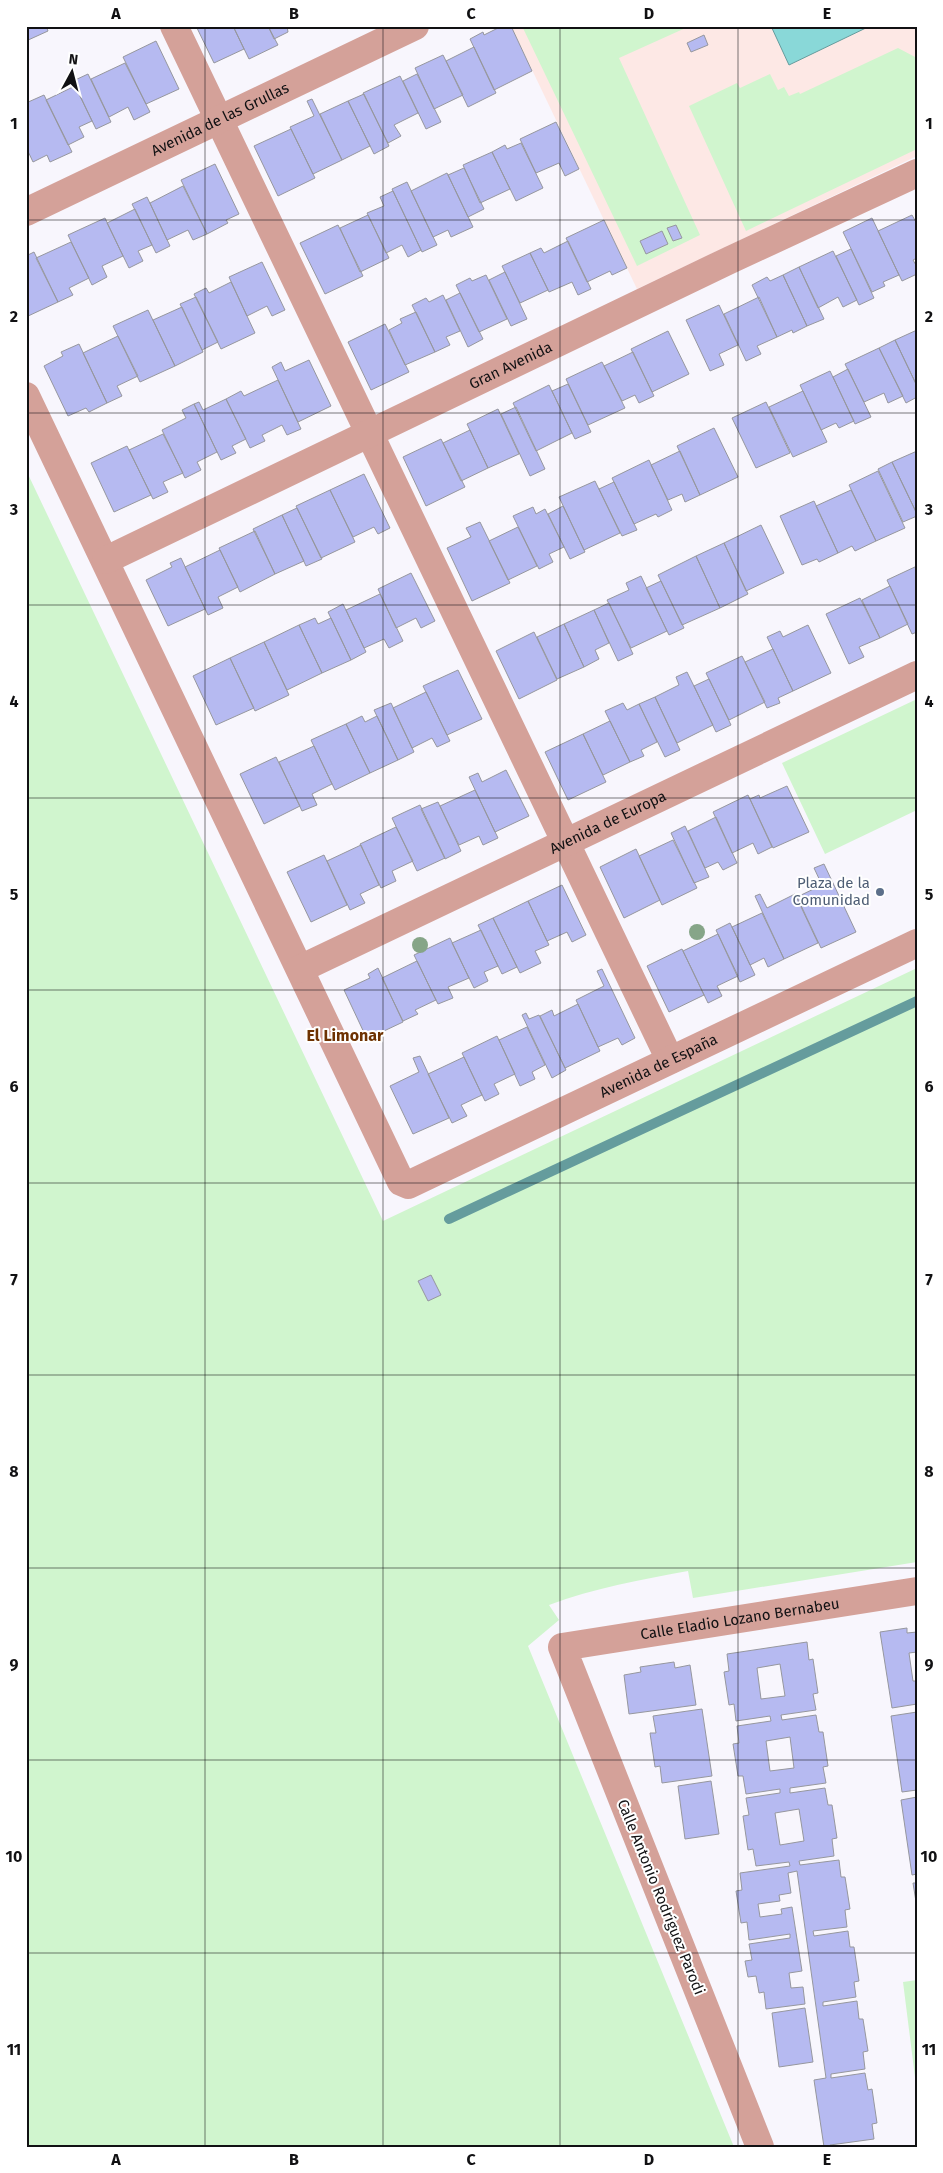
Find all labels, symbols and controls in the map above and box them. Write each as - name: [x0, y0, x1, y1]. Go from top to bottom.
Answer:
- text: A: [110, 4, 121, 23]
- text: B: [289, 4, 299, 23]
- text: C: [466, 4, 476, 23]
- text: D: [644, 4, 654, 23]
- text: E: [823, 4, 831, 23]
- north arrow: [48, 48, 98, 98]
- text: N: [68, 51, 79, 69]
- street label: Avenida de las Grullas: [148, 79, 292, 160]
- text: 1: [10, 114, 18, 133]
- text: 1: [925, 114, 933, 133]
- text: 2: [10, 307, 18, 326]
- text: 2: [925, 307, 933, 326]
- street label: Gran Avenida: [466, 338, 555, 393]
- text: 3: [9, 500, 18, 519]
- text: 3: [924, 500, 933, 519]
- text: 4: [9, 692, 19, 711]
- text: 4: [924, 692, 934, 711]
- street label: Avenida de Europa: [547, 787, 669, 858]
- place label: Plaza de la Comunidad: [792, 874, 870, 909]
- text: 5: [10, 885, 19, 904]
- text: 5: [925, 885, 934, 904]
- marker: Plaza de la Comunidad: [874, 886, 886, 898]
- district label: El Limonar: [307, 1026, 384, 1045]
- street label: Avenida de España: [597, 1030, 720, 1102]
- text: 6: [9, 1077, 19, 1096]
- text: 6: [924, 1077, 934, 1096]
- text: 7: [10, 1270, 18, 1289]
- text: 7: [925, 1270, 933, 1289]
- text: 8: [9, 1462, 19, 1481]
- text: 8: [924, 1462, 934, 1481]
- street label: Calle Eladio Lozano Bernabeu: [639, 1594, 841, 1643]
- text: 9: [10, 1655, 19, 1674]
- text: 9: [925, 1655, 934, 1674]
- street label: Calle Antonio Rodríguez Parodi: [613, 1797, 709, 1997]
- text: 10: [6, 1847, 22, 1866]
- text: 10: [921, 1847, 937, 1866]
- text: 11: [7, 2040, 21, 2059]
- text: 11: [922, 2040, 936, 2059]
- text: A: [110, 2150, 121, 2169]
- text: B: [289, 2150, 299, 2169]
- text: C: [466, 2150, 476, 2169]
- text: D: [644, 2150, 654, 2169]
- text: E: [823, 2150, 831, 2169]

